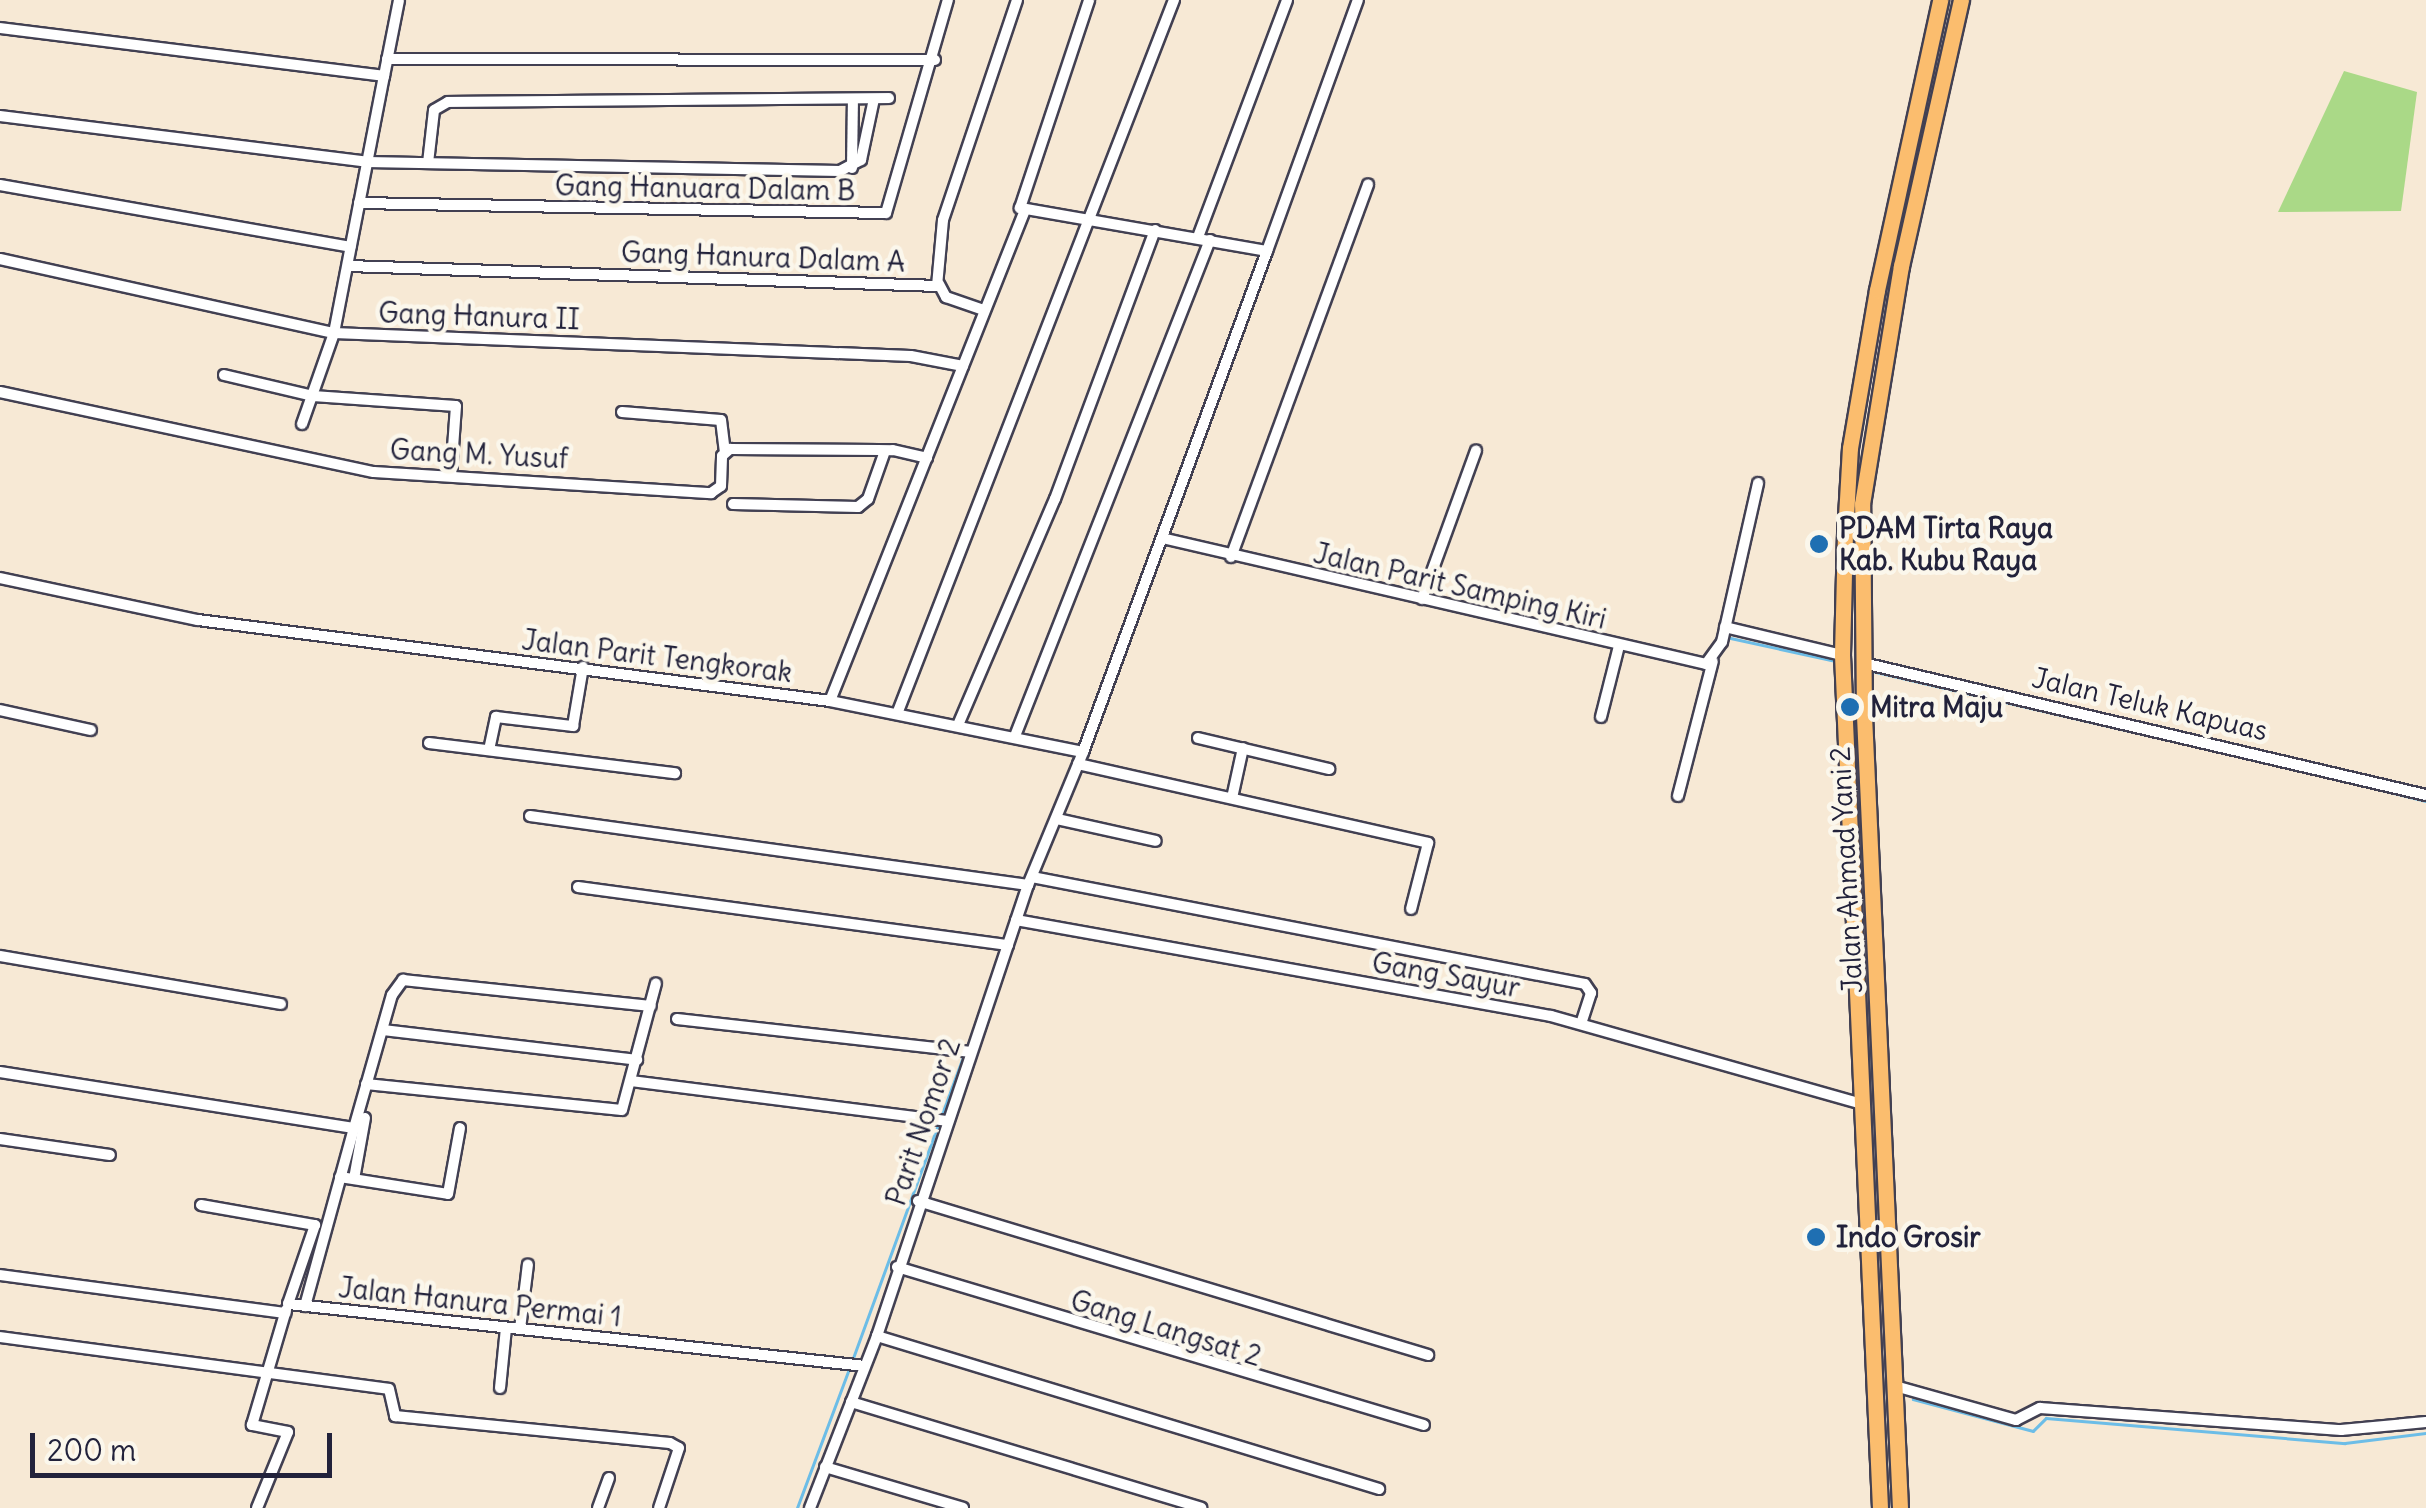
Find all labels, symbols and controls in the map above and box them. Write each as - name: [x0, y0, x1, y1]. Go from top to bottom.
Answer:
- street label: Gang Hanuara Dalam B: [554, 169, 856, 207]
- street label: Gang Hanura Dalam A: [620, 235, 906, 279]
- street label: Gang Hanura II: [378, 296, 580, 336]
- street label: Gang M. Yusuf: [389, 433, 569, 475]
- place label: PDAM Tirta Raya Kab. Kubu Raya: [1839, 511, 2053, 577]
- marker: PDAM Tirta Raya Kab. Kubu Raya: [1808, 533, 1830, 555]
- street label: Jalan Parit Samping Kiri: [1310, 536, 1610, 636]
- street label: Jalan Parit Tengkorak: [520, 623, 794, 689]
- street label: Jalan Teluk Kapuas: [2029, 661, 2271, 747]
- place label: Mitra Maju: [1870, 690, 2003, 724]
- marker: Mitra Maju: [1839, 696, 1861, 718]
- street label: Jalan Ahmad Yani 2: [1823, 746, 1869, 994]
- street label: Gang Sayur: [1369, 945, 1523, 1005]
- street label: Parit Nomor 2: [879, 1034, 967, 1210]
- place label: Indo Grosir: [1836, 1220, 1981, 1254]
- marker: Indo Grosir: [1805, 1226, 1827, 1248]
- street label: Jalan Hanura Permai 1: [337, 1270, 623, 1334]
- street label: Gang Langsat 2: [1067, 1283, 1265, 1373]
- scale bar: [35, 1413, 338, 1475]
- text: 200 m: [47, 1431, 136, 1469]

